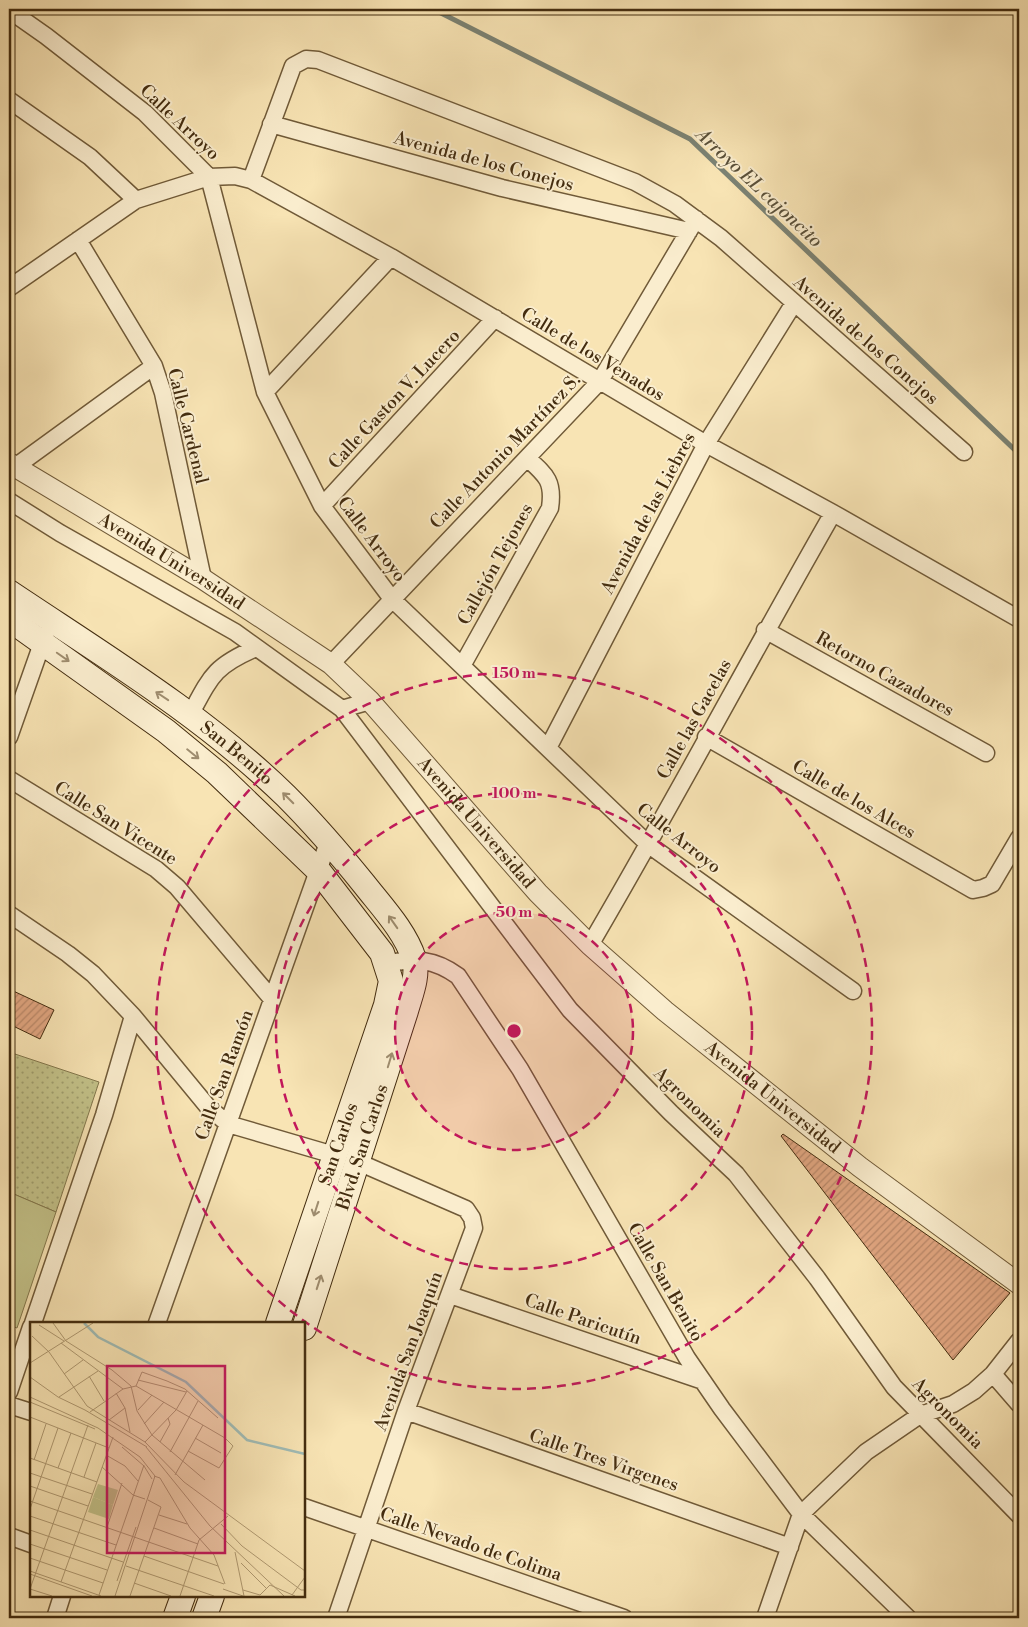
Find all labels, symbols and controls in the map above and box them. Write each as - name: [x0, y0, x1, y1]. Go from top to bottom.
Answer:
- street label: Calle Arroyo: [135, 79, 225, 165]
- water label: Arroyo EL cajoncito: [690, 121, 828, 253]
- street label: Avenida de los Conejos: [390, 126, 576, 197]
- street label: Avenida de los Conejos: [787, 270, 943, 410]
- street label: Calle de los Venados: [517, 302, 669, 406]
- street label: Calle Gaston V. Lucero: [324, 325, 465, 474]
- street label: Calle Cardenal: [162, 366, 213, 487]
- street label: Calle Antonio Martínez S.: [425, 369, 586, 534]
- street label: Avenida de las Liebres: [596, 428, 701, 599]
- street label: Calle Arroyo: [332, 492, 411, 587]
- street label: Callejón Tejones: [453, 499, 538, 629]
- street label: Avenida Universidad: [93, 508, 249, 616]
- street label: Retorno Cazadores: [812, 627, 958, 722]
- one-way arrow: [56, 652, 70, 662]
- street label: Calle las Gacelas: [652, 655, 737, 783]
- text: 150 m: [492, 664, 536, 683]
- one-way arrow: [155, 691, 169, 701]
- street label: San Benito: [195, 716, 278, 790]
- one-way arrow: [187, 748, 200, 759]
- street label: Avenida Universidad: [412, 752, 540, 894]
- street label: Calle de los Alces: [788, 755, 920, 844]
- street label: Calle San Vicente: [50, 776, 182, 870]
- text: 100 m: [492, 784, 537, 803]
- one-way arrow: [282, 792, 294, 805]
- street label: Calle Arroyo: [632, 798, 726, 879]
- text: 50 m: [496, 903, 532, 922]
- one-way arrow: [388, 915, 398, 929]
- street label: Calle San Ramón: [190, 1006, 259, 1144]
- centre of rings: [505, 1022, 523, 1040]
- street label: Avenida Universidad: [699, 1036, 846, 1159]
- one-way arrow: [385, 1053, 395, 1069]
- street label: Agronomia: [648, 1061, 731, 1143]
- street label: Blvd. San Carlos: [331, 1081, 394, 1214]
- street label: San Carlos: [314, 1100, 363, 1189]
- one-way arrow: [310, 1201, 320, 1217]
- street label: Calle San Benito: [622, 1219, 709, 1346]
- street label: Avenida San Joaquín: [369, 1268, 448, 1435]
- one-way arrow: [315, 1274, 324, 1290]
- street label: Calle Paricutín: [521, 1289, 644, 1350]
- inset map: [30, 1322, 305, 1597]
- street label: Agronomia: [906, 1372, 989, 1455]
- street label: Calle Tres Virgenes: [526, 1424, 682, 1497]
- street label: Calle Nevado de Colima: [377, 1503, 566, 1587]

